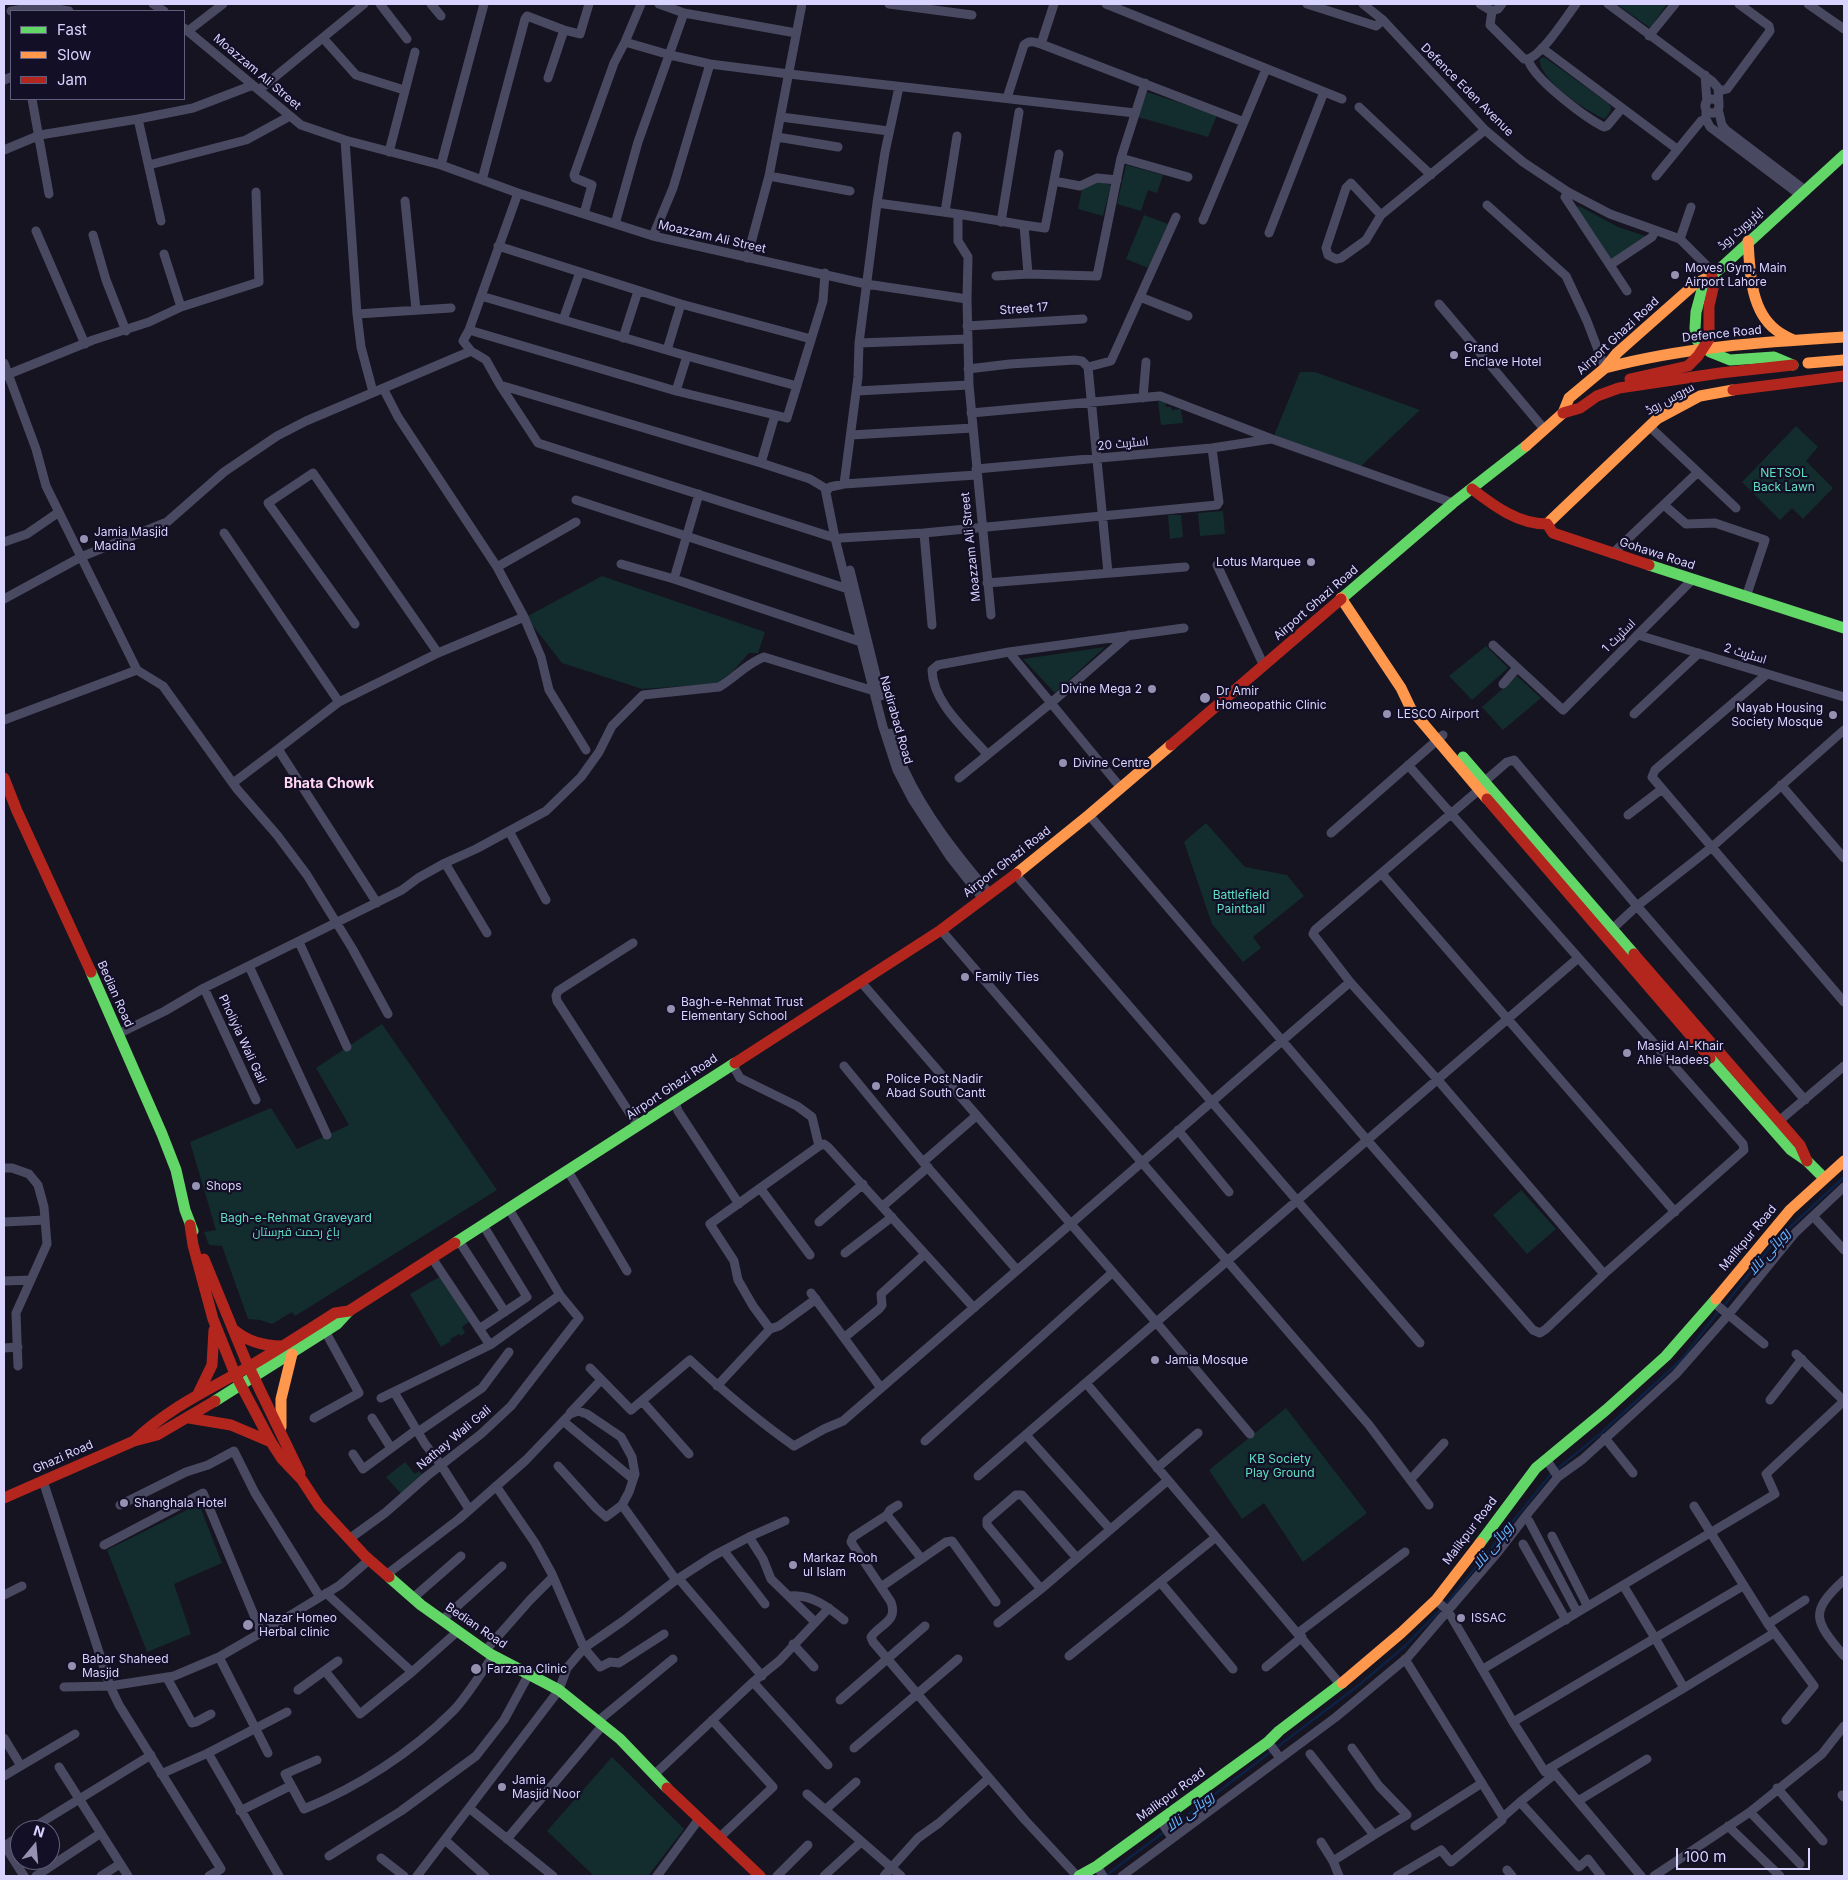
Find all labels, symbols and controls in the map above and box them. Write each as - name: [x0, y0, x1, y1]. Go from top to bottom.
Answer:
- legend: [10, 10, 185, 100]
- text: Fast: [57, 20, 87, 39]
- street label: Moazzam Ali Street: [210, 31, 304, 113]
- street label: Defence Eden Avenue: [1418, 41, 1516, 139]
- text: Slow: [57, 45, 91, 64]
- text: Jam: [57, 70, 87, 89]
- street label: ایئرپورٹ روڈ: [1715, 205, 1767, 253]
- street label: Moazzam Ali Street: [657, 218, 767, 256]
- place label: Moves Gym, Main Airport Lahore: [1685, 261, 1787, 289]
- marker: Moves Gym, Main Airport Lahore: [1669, 269, 1681, 281]
- street label: Airport Ghazi Road: [1574, 294, 1662, 378]
- street label: Street 17: [999, 300, 1049, 318]
- street label: Defence Road: [1681, 323, 1763, 345]
- place label: Grand Enclave Hotel: [1464, 341, 1541, 369]
- marker: Grand Enclave Hotel: [1448, 349, 1460, 361]
- street label: سروس روڈ: [1643, 380, 1697, 418]
- street label: اسٹریٹ 20: [1097, 434, 1149, 454]
- park label: NETSOL Back Lawn: [1753, 466, 1815, 494]
- street label: Moazzam Ali Street: [958, 492, 984, 602]
- place label: Jamia Masjid Madina: [94, 525, 168, 553]
- marker: Jamia Masjid Madina: [78, 533, 90, 545]
- street label: Gohawa Road: [1617, 535, 1697, 573]
- place label: Lotus Marquee: [1216, 555, 1301, 569]
- marker: Lotus Marquee: [1305, 556, 1317, 568]
- street label: Airport Ghazi Road: [1271, 562, 1361, 644]
- street label: اسٹریٹ 1: [1599, 616, 1639, 656]
- street label: اسٹریٹ 2: [1722, 641, 1768, 667]
- street label: Nadirabad Road: [877, 674, 915, 766]
- place label: Divine Mega 2: [1061, 682, 1142, 696]
- marker: Divine Mega 2: [1146, 683, 1158, 695]
- place label: Dr Amir Homeopathic Clinic: [1216, 684, 1327, 712]
- marker: Dr Amir Homeopathic Clinic: [1198, 691, 1212, 705]
- place label: Nayab Housing Society Mosque: [1731, 701, 1823, 729]
- place label: LESCO Airport: [1397, 707, 1479, 721]
- marker: LESCO Airport: [1381, 708, 1393, 720]
- marker: Nayab Housing Society Mosque: [1827, 709, 1839, 721]
- place label: Divine Centre: [1073, 756, 1150, 770]
- marker: Divine Centre: [1057, 757, 1069, 769]
- district label: Bhata Chowk: [284, 776, 374, 792]
- street label: Airport Ghazi Road: [960, 823, 1054, 901]
- park label: Battlefield Paintball: [1213, 888, 1269, 916]
- street label: Bedian Road: [94, 959, 136, 1029]
- place label: Family Ties: [975, 970, 1039, 984]
- marker: Family Ties: [959, 971, 971, 983]
- street label: Pholiyia Wali Gali: [215, 992, 269, 1086]
- place label: Bagh-e-Rehmat Trust Elementary School: [681, 995, 803, 1023]
- marker: Bagh-e-Rehmat Trust Elementary School: [665, 1003, 677, 1015]
- place label: Masjid Al-Khair Ahle Hadees: [1637, 1039, 1723, 1067]
- marker: Masjid Al-Khair Ahle Hadees: [1621, 1047, 1633, 1059]
- street label: Airport Ghazi Road: [624, 1051, 720, 1123]
- place label: Police Post Nadir Abad South Cantt: [886, 1072, 986, 1100]
- marker: Police Post Nadir Abad South Cantt: [870, 1080, 882, 1092]
- place label: Shops: [206, 1179, 242, 1193]
- marker: Shops: [190, 1180, 202, 1192]
- street label: Malikpur Road: [1716, 1202, 1780, 1274]
- park label: Bagh-e-Rehmat Graveyard باغ رحمت قبرستان: [220, 1211, 372, 1239]
- water label: روہائی نالا: [1744, 1225, 1794, 1279]
- place label: Jamia Mosque: [1165, 1353, 1248, 1367]
- marker: Jamia Mosque: [1149, 1354, 1161, 1366]
- street label: Nathay Wali Gali: [414, 1403, 494, 1473]
- street label: Ghazi Road: [31, 1437, 95, 1477]
- park label: KB Society Play Ground: [1245, 1452, 1315, 1480]
- street label: Malikpur Road: [1440, 1494, 1500, 1568]
- place label: Shanghala Hotel: [134, 1496, 227, 1510]
- marker: Shanghala Hotel: [118, 1497, 130, 1509]
- water label: روہائی نالا: [1469, 1519, 1517, 1573]
- place label: Markaz Rooh ul Islam: [803, 1551, 878, 1579]
- marker: Markaz Rooh ul Islam: [787, 1559, 799, 1571]
- street label: Bedian Road: [442, 1600, 510, 1652]
- place label: Nazar Homeo Herbal clinic: [259, 1611, 337, 1639]
- place label: ISSAC: [1471, 1611, 1506, 1625]
- marker: ISSAC: [1455, 1612, 1467, 1624]
- marker: Nazar Homeo Herbal clinic: [241, 1618, 255, 1632]
- place label: Babar Shaheed Masjid: [82, 1652, 169, 1680]
- marker: Babar Shaheed Masjid: [66, 1660, 78, 1672]
- marker: Farzana Clinic: [469, 1662, 483, 1676]
- place label: Farzana Clinic: [487, 1662, 567, 1676]
- street label: Malikpur Road: [1134, 1765, 1208, 1825]
- place label: Jamia Masjid Noor: [512, 1773, 580, 1801]
- marker: Jamia Masjid Noor: [496, 1781, 508, 1793]
- water label: روہائی نالا: [1163, 1788, 1217, 1836]
- north arrow: [10, 1820, 60, 1870]
- text: N: [32, 1821, 47, 1841]
- scale bar: [1678, 1838, 1812, 1870]
- text: 100 m: [1684, 1847, 1726, 1866]

